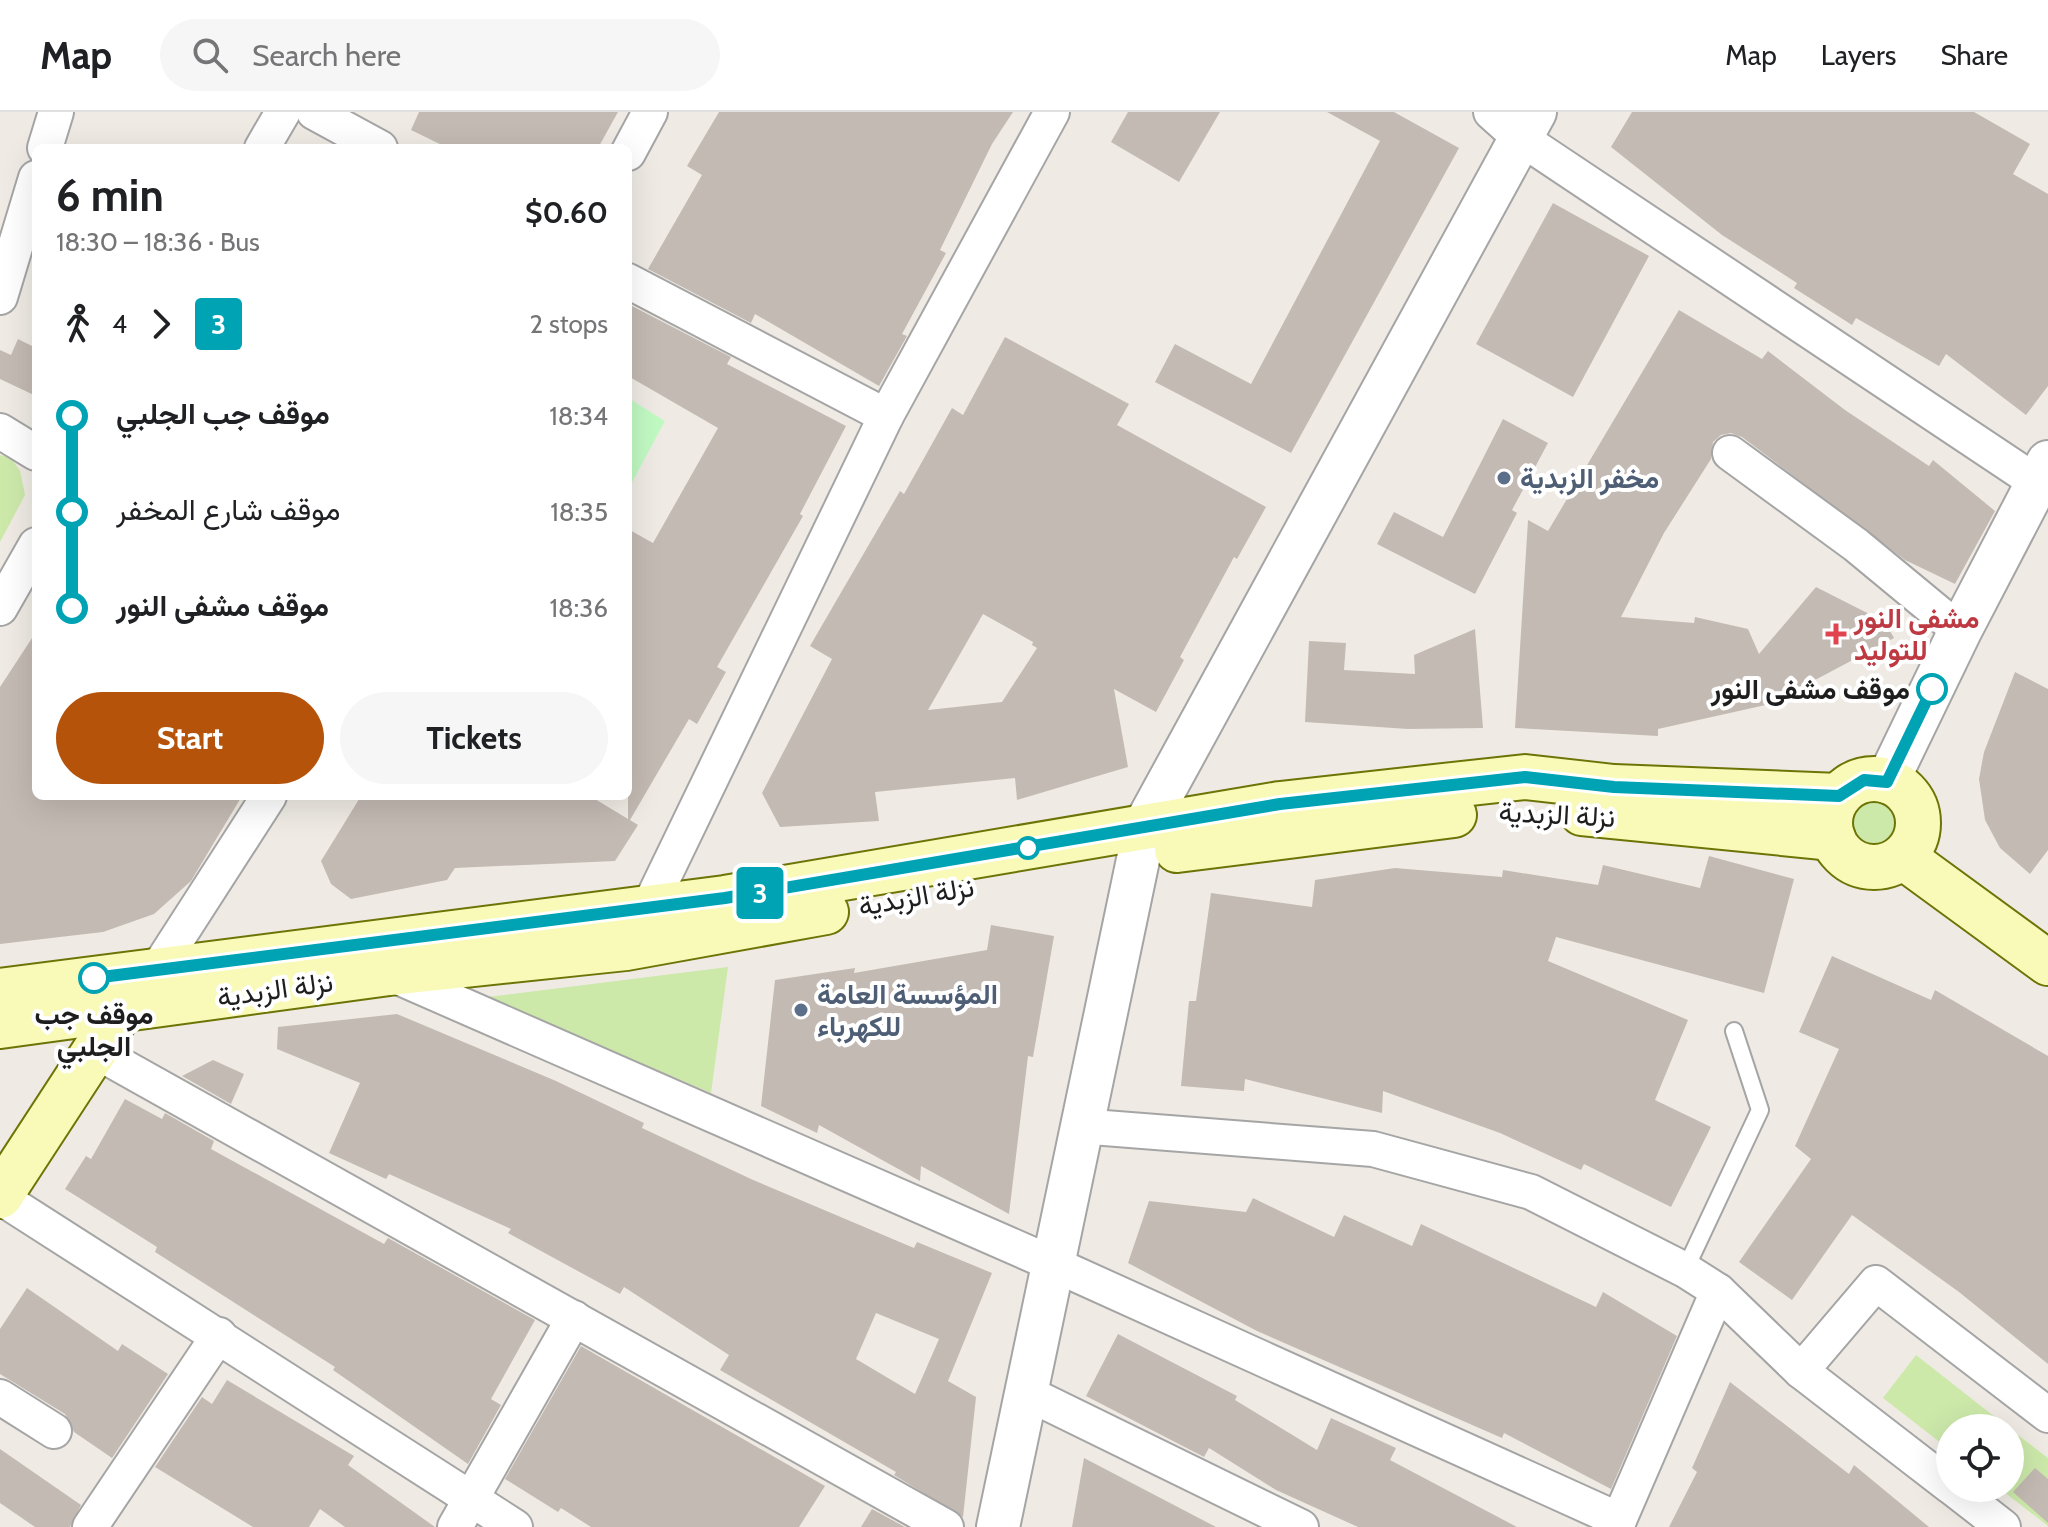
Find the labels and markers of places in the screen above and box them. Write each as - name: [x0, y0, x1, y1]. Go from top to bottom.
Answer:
- place label: مخفر الزبدية: [1520, 461, 1659, 496]
- marker: مخفر الزبدية: [1495, 469, 1513, 487]
- place label: مشفى النور للتوليد: [1853, 601, 1979, 668]
- marker: مشفى النور للتوليد: [1825, 623, 1847, 645]
- place label: موقف مشفى النور: [1710, 672, 1910, 707]
- marker: موقف مشفى النور: [1917, 674, 1947, 704]
- unlabelled marker: [1017, 837, 1039, 859]
- marker: موقف جب الجلبي: [79, 963, 109, 993]
- place label: المؤسسة العامة للكهرباء: [817, 977, 998, 1044]
- place label: موقف جب الجلبي: [35, 997, 153, 1070]
- marker: المؤسسة العامة للكهرباء: [792, 1001, 810, 1019]

